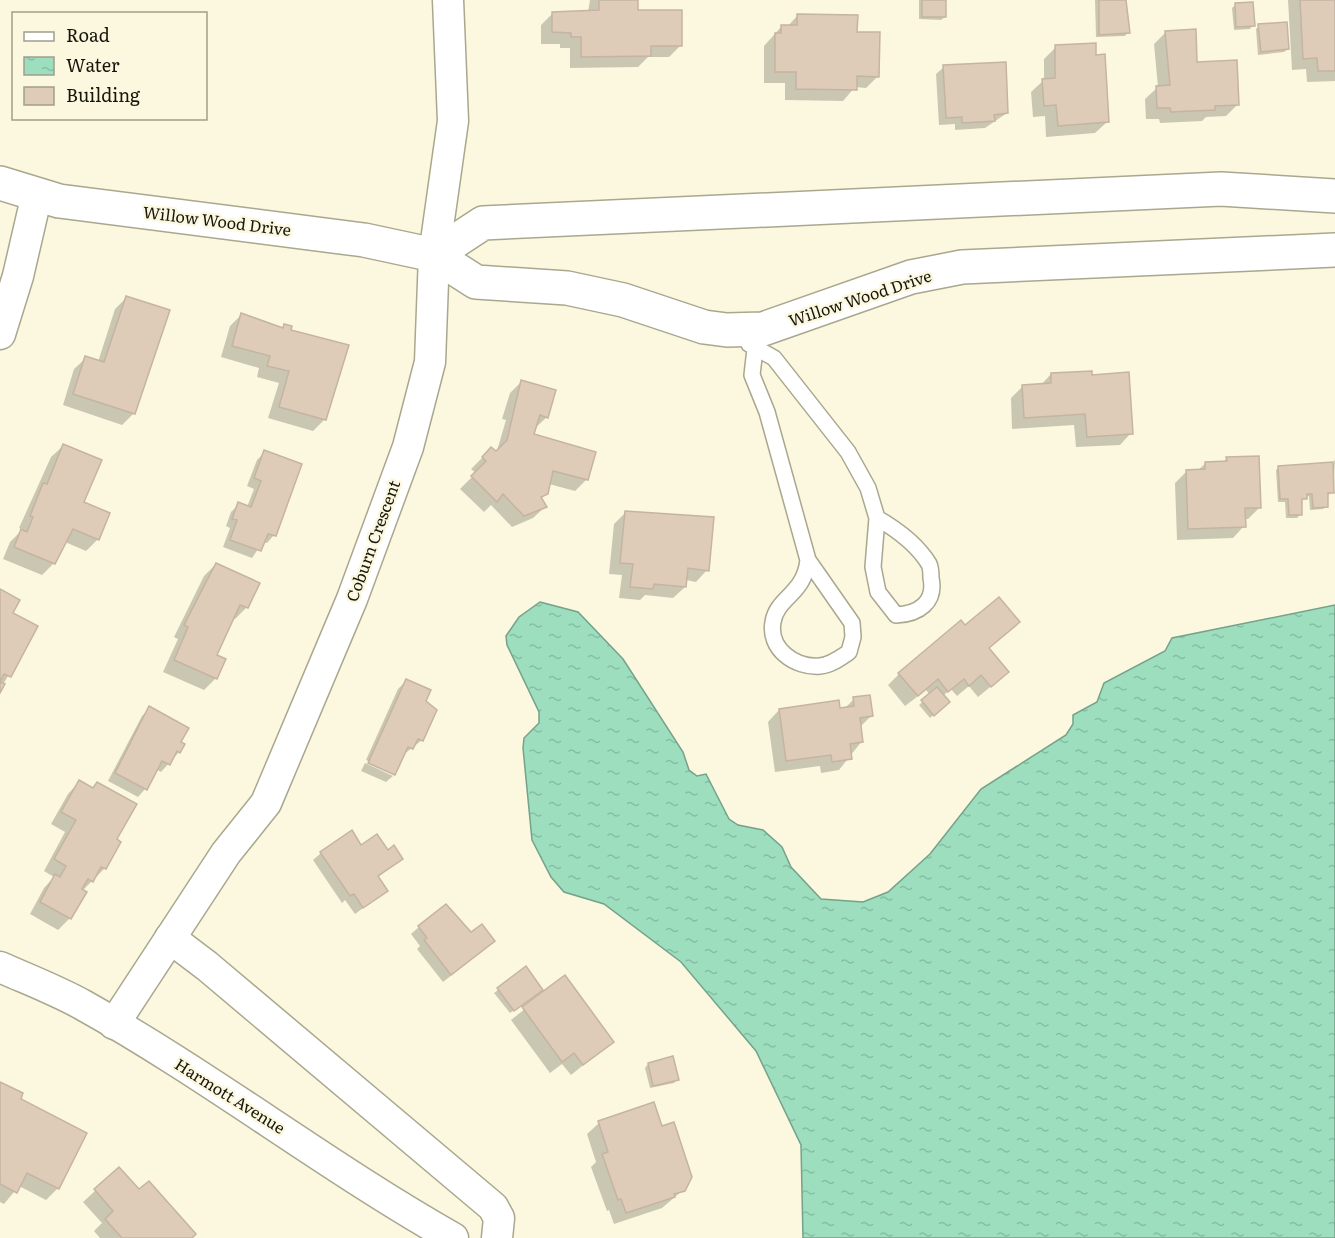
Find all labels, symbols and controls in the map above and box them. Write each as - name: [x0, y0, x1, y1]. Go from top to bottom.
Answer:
- legend: [12, 12, 207, 120]
- text: Road: [66, 21, 110, 48]
- text: Water: [66, 51, 120, 78]
- text: Building: [66, 81, 141, 108]
- street label: Willow Wood Drive: [142, 199, 293, 241]
- street label: Willow Wood Drive: [785, 263, 934, 331]
- street label: Coburn Crescent: [339, 476, 405, 605]
- street label: Harmott Avenue: [171, 1052, 290, 1139]

